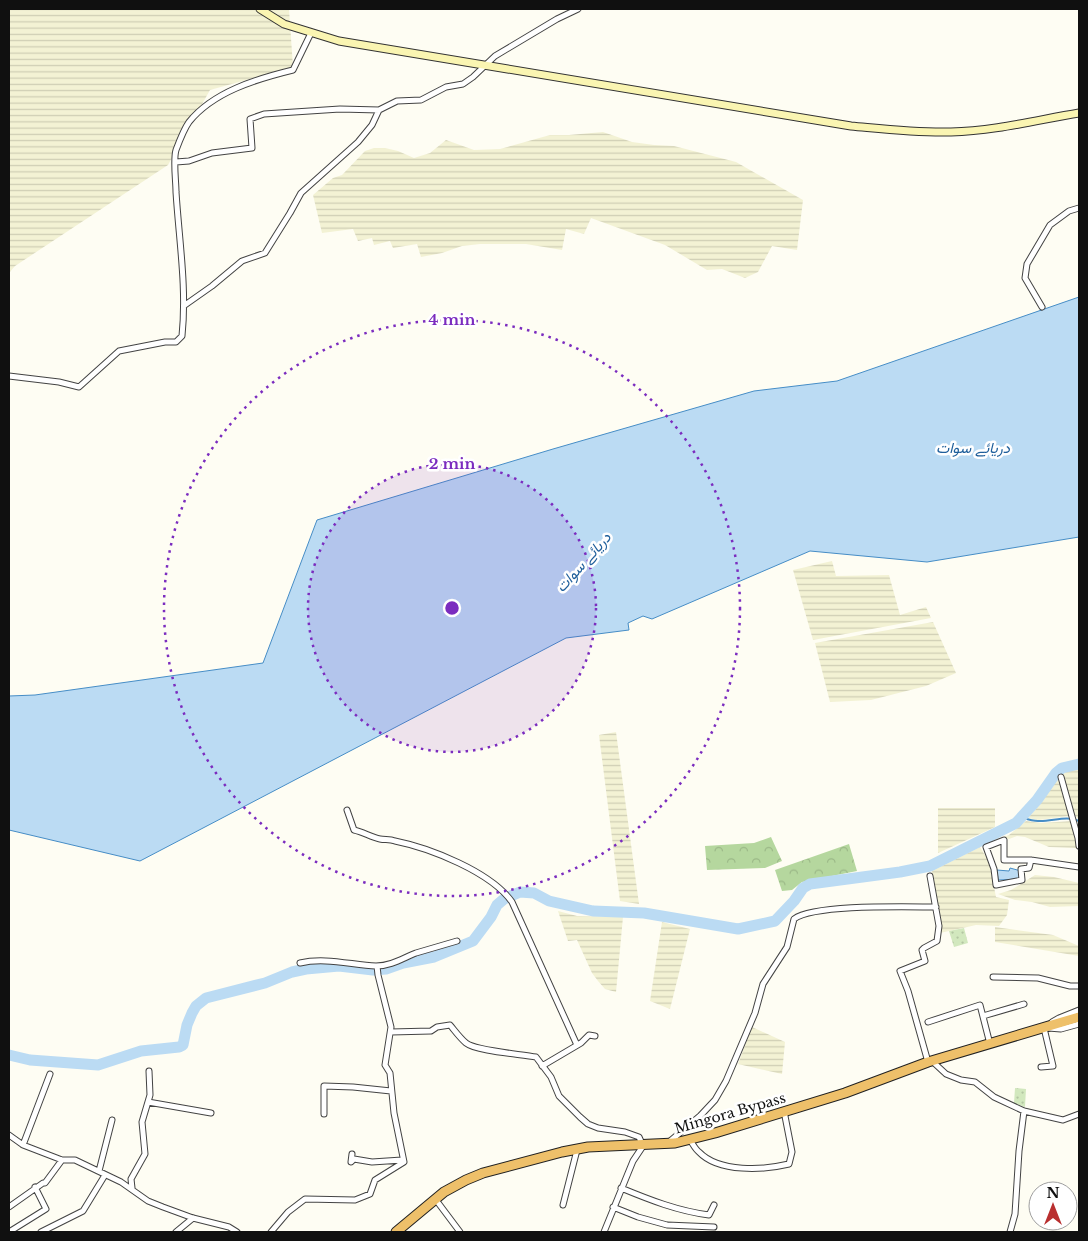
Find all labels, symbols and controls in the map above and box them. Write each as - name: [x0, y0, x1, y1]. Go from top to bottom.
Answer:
- text: 4 min: [429, 310, 476, 329]
- water label: دریائے سوات: [936, 438, 1011, 457]
- text: 2 min: [429, 454, 475, 473]
- water label: دریائے سوات: [551, 528, 615, 596]
- centre of rings: [443, 599, 461, 617]
- street label: Mingora Bypass: [672, 1089, 788, 1137]
- north arrow: [1028, 1181, 1078, 1231]
- text: N: [1046, 1184, 1060, 1202]

